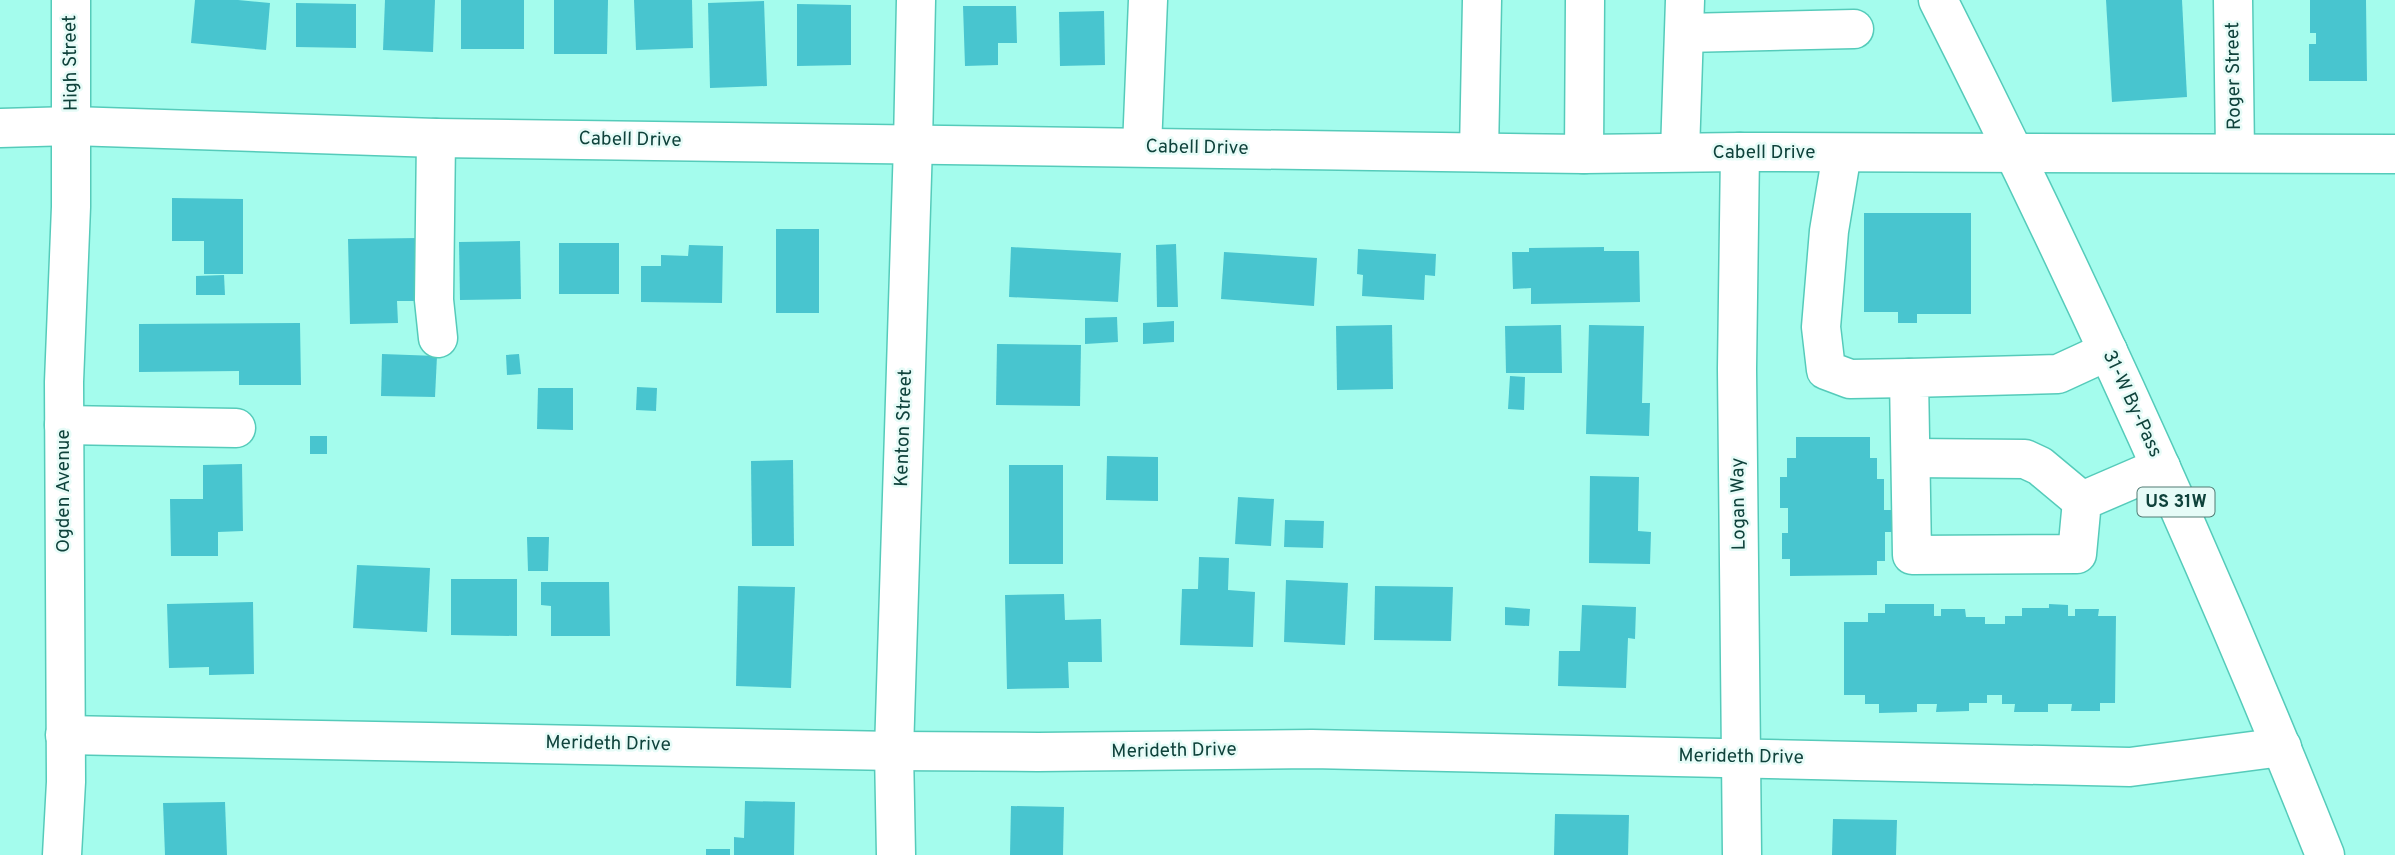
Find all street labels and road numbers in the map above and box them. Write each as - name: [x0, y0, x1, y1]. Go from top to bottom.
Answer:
- street label: High Street: [58, 15, 84, 111]
- street label: Roger Street: [2221, 22, 2247, 130]
- street label: Cabell Drive: [578, 127, 682, 153]
- street label: Cabell Drive: [1145, 135, 1249, 161]
- street label: Cabell Drive: [1713, 141, 1815, 165]
- street label: 31-W By-Pass: [2097, 347, 2167, 461]
- street label: Kenton Street: [890, 369, 918, 487]
- street label: Ogden Avenue: [52, 429, 76, 553]
- street label: Logan Way: [1726, 457, 1752, 551]
- road number: US 31W: [2138, 488, 2214, 516]
- street label: Merideth Drive: [545, 731, 671, 757]
- street label: Merideth Drive: [1111, 738, 1237, 764]
- street label: Merideth Drive: [1678, 744, 1804, 770]

